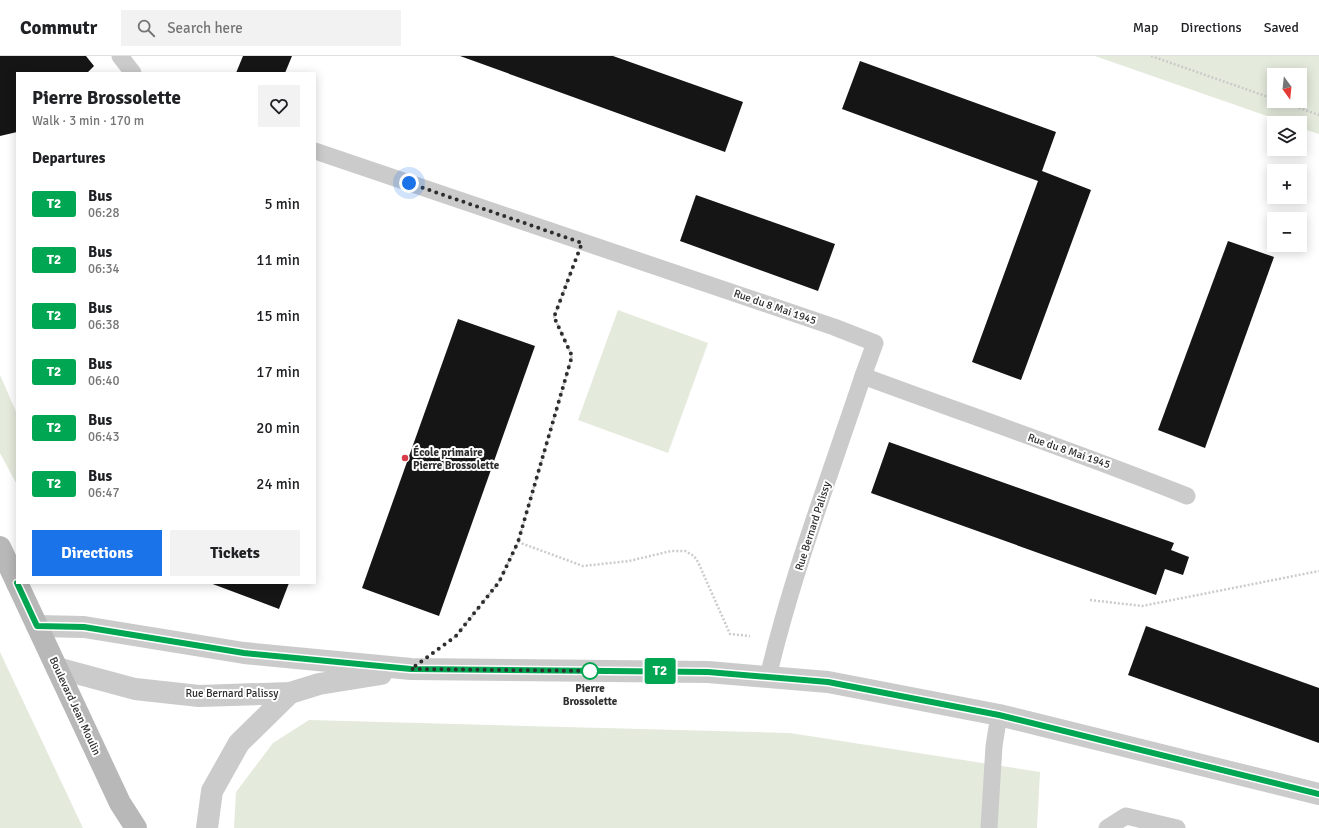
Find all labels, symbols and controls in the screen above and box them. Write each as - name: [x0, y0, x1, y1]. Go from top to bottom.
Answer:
- search box: [121, 10, 401, 46]
- text: Commutr: [20, 16, 97, 40]
- icon: search: [135, 17, 157, 39]
- text: Search here: [167, 19, 243, 37]
- text: Map: [1133, 19, 1159, 36]
- text: Directions: [1181, 19, 1242, 36]
- text: Saved: [1264, 19, 1299, 36]
- north arrow: [1267, 68, 1307, 108]
- map controls: [1267, 68, 1307, 252]
- button: heart: [258, 85, 300, 127]
- text: Pierre Brossolette: [32, 86, 181, 110]
- text: Walk · 3 min · 170 m: [32, 113, 144, 129]
- button: layers: [1267, 116, 1307, 156]
- text: Departures: [32, 149, 105, 167]
- button: +: [1267, 164, 1307, 204]
- your location: [399, 173, 419, 193]
- text: Bus: [88, 187, 112, 205]
- text: T2: [47, 195, 61, 212]
- text: 5 min: [264, 195, 300, 213]
- text: 06:28: [88, 205, 120, 221]
- button: −: [1267, 212, 1307, 252]
- text: Bus: [88, 243, 112, 261]
- text: T2: [47, 251, 61, 268]
- text: 11 min: [256, 251, 300, 269]
- text: 06:34: [88, 261, 120, 277]
- street label: Rue du 8 Mai 1945: [732, 287, 818, 327]
- text: Bus: [88, 299, 112, 317]
- text: T2: [47, 307, 61, 324]
- text: 15 min: [256, 307, 300, 325]
- text: 06:38: [88, 317, 120, 333]
- text: Bus: [88, 355, 112, 373]
- text: T2: [47, 363, 61, 380]
- text: 17 min: [256, 363, 300, 381]
- text: 06:40: [88, 373, 120, 389]
- text: Bus: [88, 411, 112, 429]
- text: T2: [47, 419, 61, 436]
- text: 20 min: [256, 419, 300, 437]
- text: 06:43: [88, 429, 120, 445]
- street label: Rue du 8 Mai 1945: [1026, 431, 1112, 471]
- place label: École primaire Pierre Brossolette: [413, 445, 500, 472]
- marker: École primaire Pierre Brossolette: [400, 453, 410, 463]
- text: Bus: [88, 467, 112, 485]
- text: T2: [47, 475, 61, 492]
- text: 24 min: [256, 475, 300, 493]
- street label: Rue Bernard Palissy: [792, 479, 834, 572]
- text: 06:47: [88, 485, 120, 501]
- button: Directions: [32, 530, 162, 576]
- button: Tickets: [170, 530, 300, 576]
- street label: Boulevard Jean Moulin: [47, 655, 103, 757]
- line badge: T2: [642, 658, 678, 684]
- marker: Pierre Brossolette: [581, 662, 599, 680]
- text: T2: [653, 662, 667, 679]
- place label: Pierre Brossolette: [563, 682, 618, 708]
- street label: Rue Bernard Palissy: [186, 687, 279, 700]

